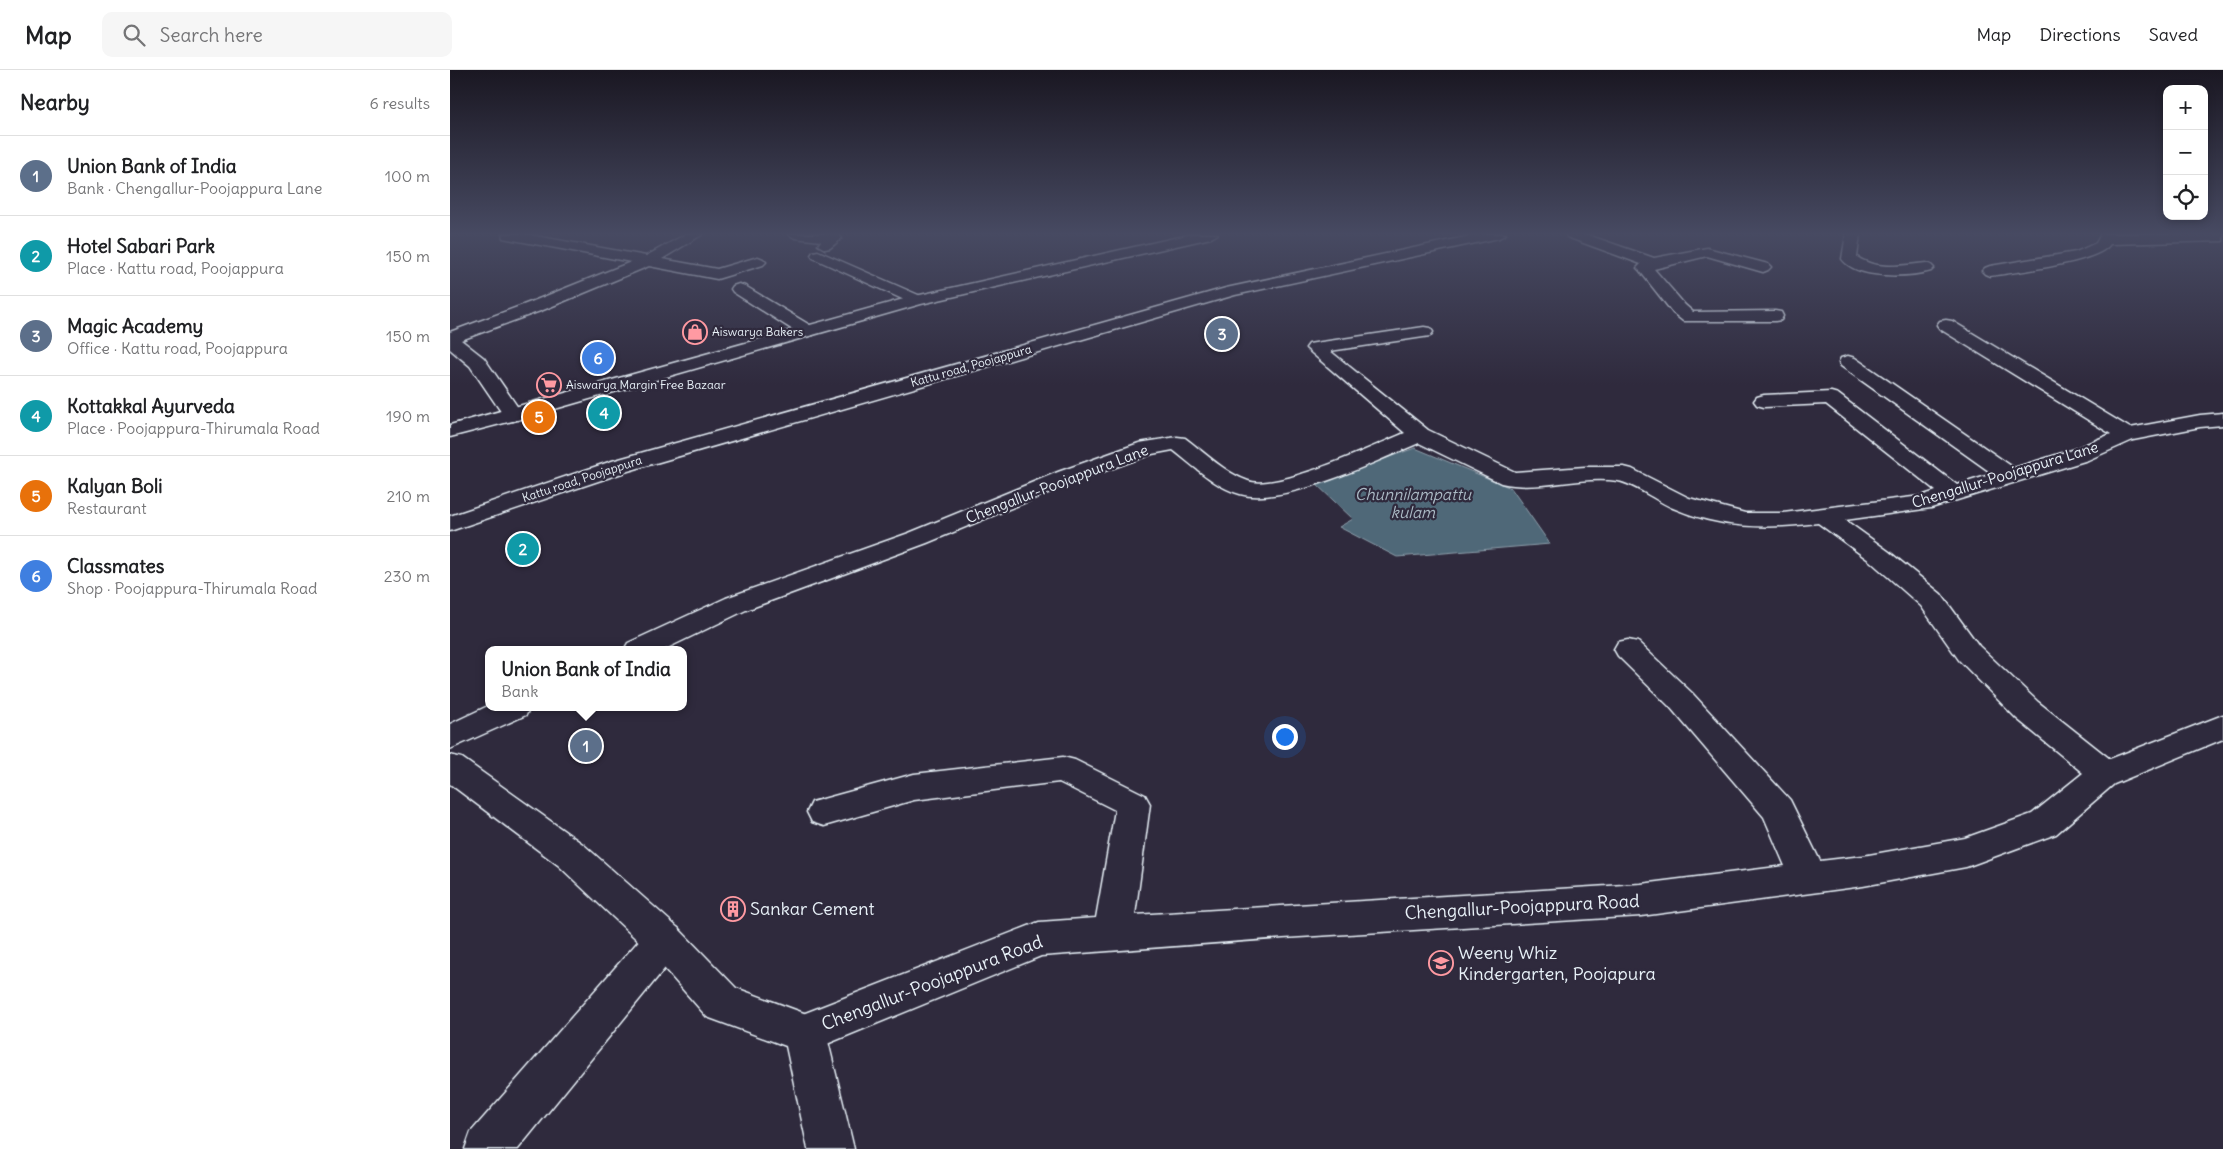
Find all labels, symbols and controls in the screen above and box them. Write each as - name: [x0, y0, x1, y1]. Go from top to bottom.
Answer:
- search box: [102, 12, 452, 57]
- text: Map: [25, 20, 72, 50]
- icon: search: [120, 21, 148, 49]
- text: Search here: [160, 23, 263, 47]
- text: Map: [1976, 23, 2011, 46]
- text: Directions: [2039, 23, 2121, 46]
- text: Saved: [2149, 23, 2198, 46]
- map controls: [2163, 85, 2208, 220]
- button: +: [2163, 85, 2208, 130]
- text: Nearby: [20, 89, 90, 116]
- text: 6 results: [369, 93, 430, 113]
- button: −: [2163, 130, 2208, 175]
- text: Union Bank of India: [67, 154, 237, 178]
- text: 1: [33, 166, 39, 186]
- text: 100 m: [385, 166, 430, 186]
- button: locate: [2163, 175, 2208, 220]
- text: Bank · Chengallur-Poojappura Lane: [67, 178, 322, 198]
- text: Hotel Sabari Park: [67, 234, 215, 258]
- text: 2: [32, 246, 40, 266]
- text: 150 m: [386, 246, 430, 266]
- text: Place · Kattu road, Poojappura: [67, 258, 284, 278]
- text: Magic Academy: [67, 314, 203, 338]
- pin: 3: [1206, 315, 1238, 353]
- shop icon: Aiswarya Bakers: [682, 319, 708, 345]
- place label: Aiswarya Bakers: [712, 324, 803, 339]
- text: 3: [31, 326, 41, 346]
- text: 150 m: [386, 326, 430, 346]
- text: Office · Kattu road, Poojappura: [67, 338, 288, 358]
- pin: 6: [582, 339, 614, 377]
- street label: Kattu road, Poojappura: [909, 341, 1033, 390]
- supermarket icon: Aiswarya Margin Free Bazaar: [536, 372, 562, 398]
- place label: Aiswarya Margin Free Bazaar: [566, 377, 726, 392]
- text: Kottakkal Ayurveda: [67, 394, 235, 418]
- pin: 4: [588, 394, 620, 432]
- pin: 5: [523, 398, 555, 436]
- text: 4: [31, 406, 41, 426]
- text: 190 m: [386, 406, 430, 426]
- text: Place · Poojappura-Thirumala Road: [67, 418, 320, 438]
- street label: Chengallur-Poojappura Lane: [1909, 437, 2100, 512]
- street label: Chengallur-Poojappura Lane: [963, 440, 1151, 527]
- street label: Kattu road, Poojappura: [520, 452, 644, 505]
- text: Kalyan Boli: [67, 474, 163, 498]
- water label: Chunnilampattu kulam: [1355, 484, 1473, 522]
- text: 5: [31, 486, 41, 506]
- text: 210 m: [387, 486, 430, 506]
- text: Restaurant: [67, 498, 147, 518]
- pin: 2: [507, 530, 539, 568]
- text: Classmates: [67, 554, 165, 578]
- text: 6: [31, 566, 41, 586]
- text: 230 m: [384, 566, 430, 586]
- text: Shop · Poojappura-Thirumala Road: [67, 578, 318, 598]
- popup: [485, 646, 687, 711]
- text: Union Bank of India: [501, 657, 671, 681]
- text: Bank: [501, 681, 538, 701]
- your location: [1272, 724, 1298, 750]
- pin: 1: [570, 727, 602, 765]
- street label: Chengallur-Poojappura Road: [1404, 889, 1640, 924]
- building icon: Sankar Cement: [720, 896, 746, 922]
- place label: Sankar Cement: [750, 897, 875, 920]
- street label: Chengallur-Poojappura Road: [818, 930, 1046, 1035]
- place label: Weeny Whiz Kindergarten, Poojapura: [1458, 941, 1656, 985]
- school or university icon: Weeny Whiz Kindergarten, Poojapura: [1428, 950, 1454, 976]

